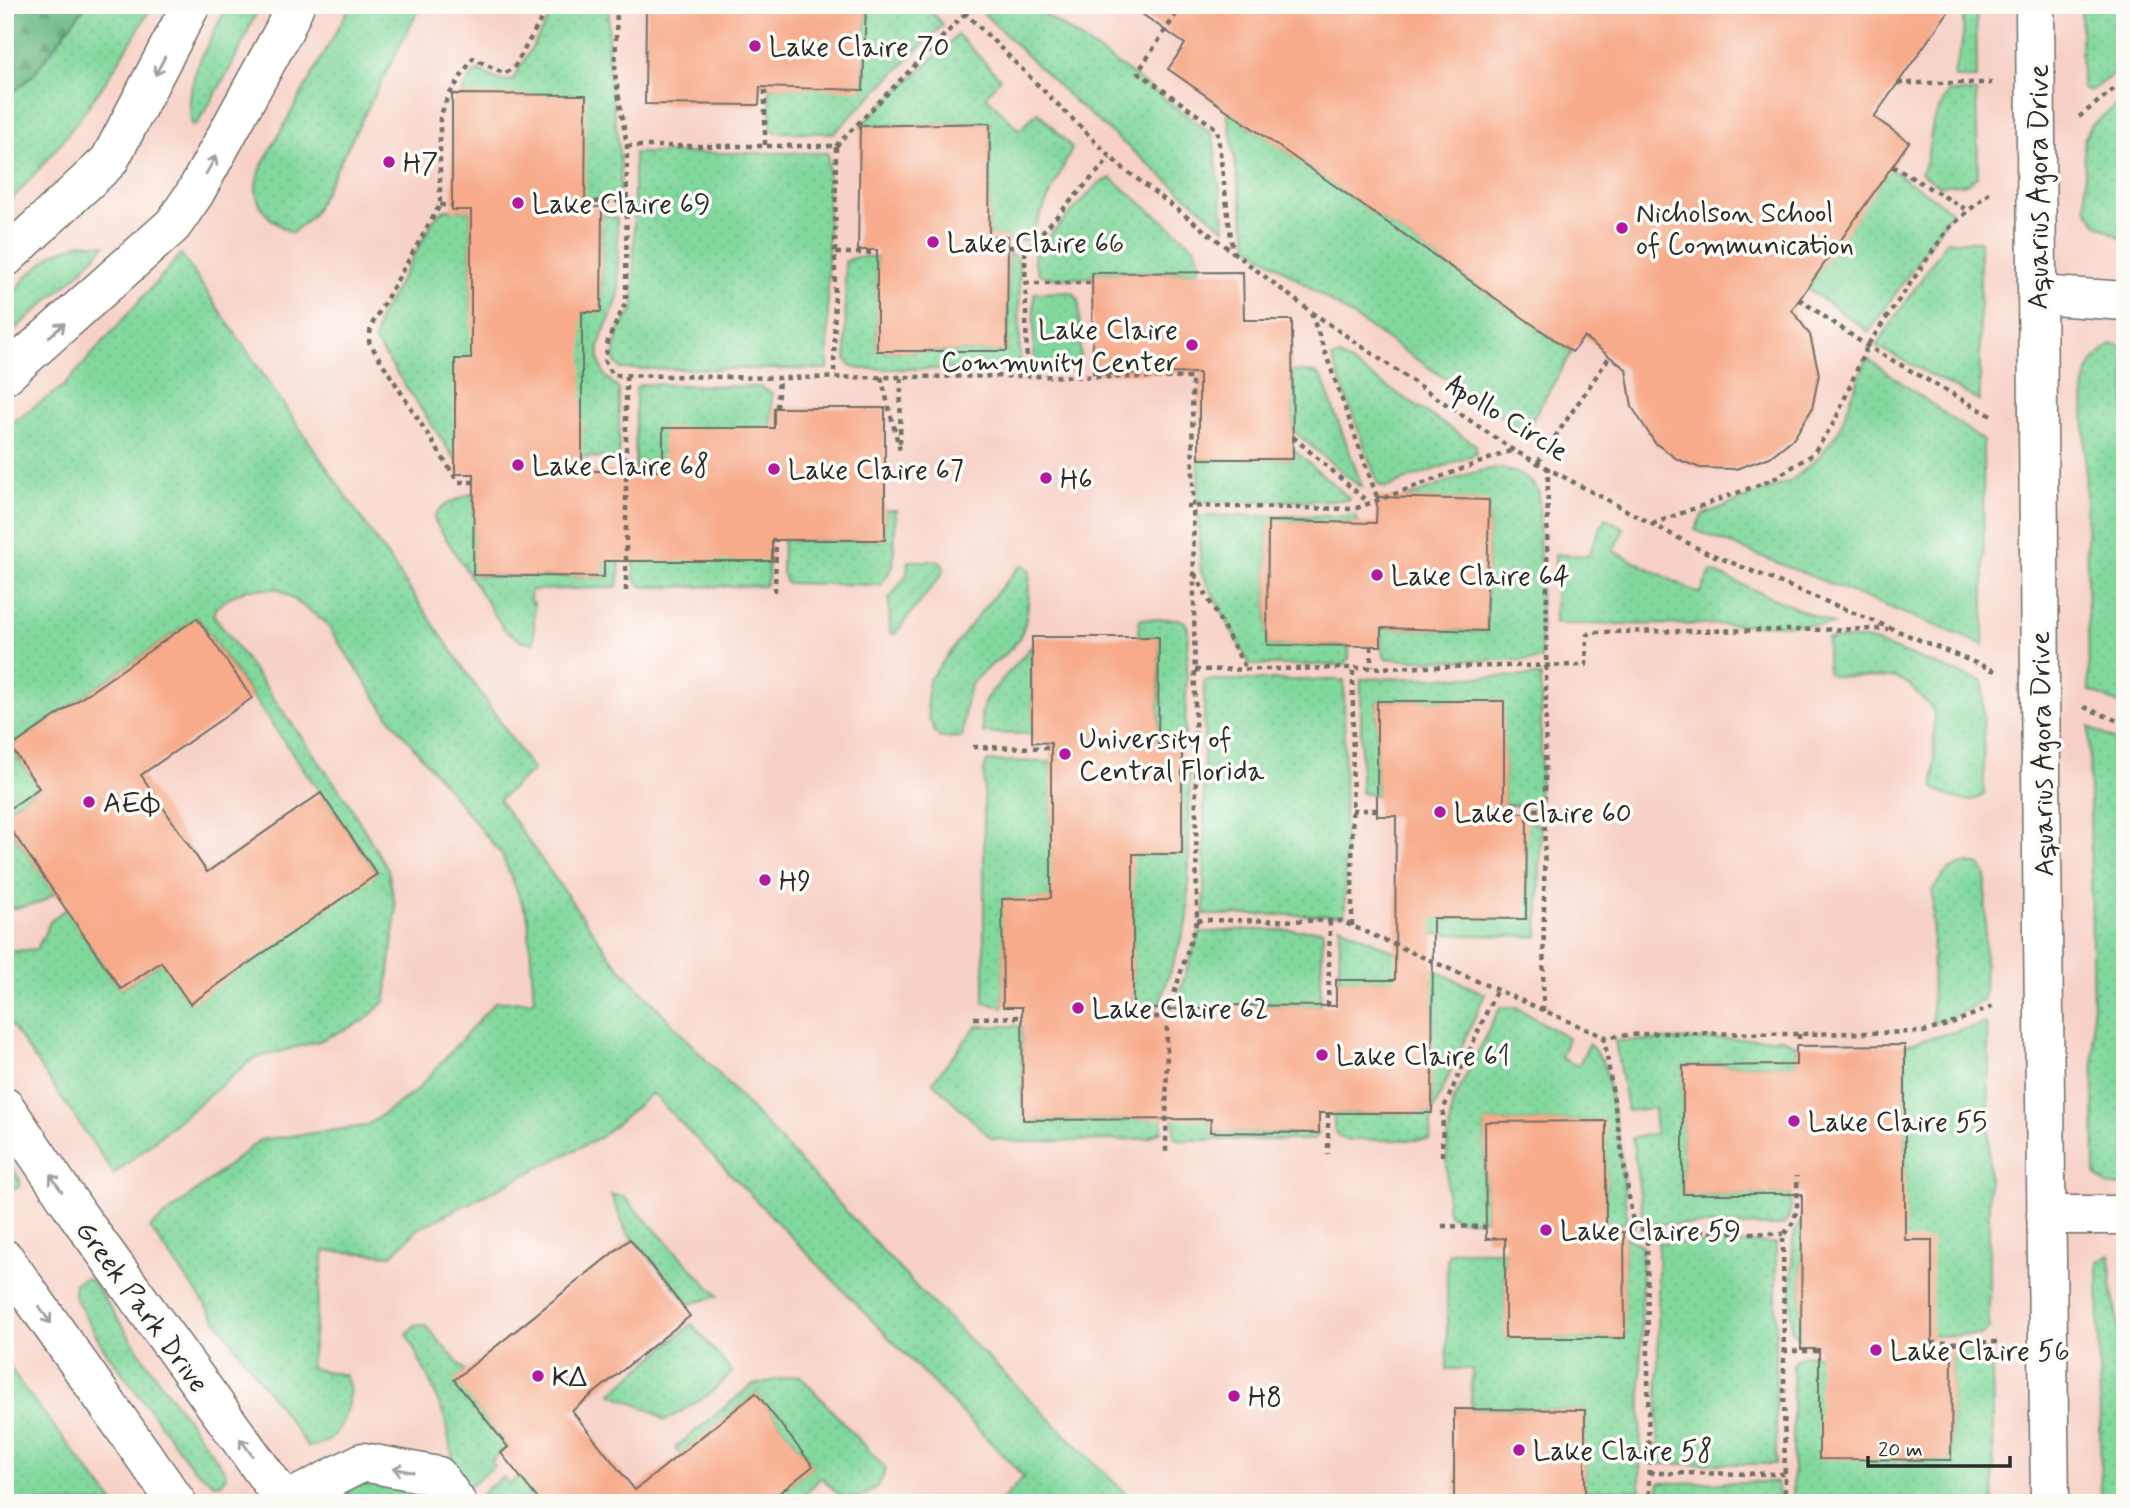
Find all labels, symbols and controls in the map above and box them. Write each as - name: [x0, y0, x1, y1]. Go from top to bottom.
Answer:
- place label: Lake Claire 70: [769, 30, 950, 67]
- marker: Lake Claire 70: [747, 38, 763, 54]
- one-way arrow: [153, 55, 166, 76]
- street label: Aquarius Agora Drive: [2021, 64, 2058, 310]
- place label: H7: [403, 146, 438, 183]
- marker: H7: [381, 154, 397, 170]
- one-way arrow: [204, 155, 218, 176]
- place label: Lake Claire 69: [532, 187, 711, 224]
- marker: Lake Claire 69: [510, 195, 526, 211]
- place label: Nicholson School of Communication: [1636, 196, 1854, 265]
- marker: Nicholson School of Communication: [1614, 220, 1630, 236]
- place label: Lake Claire 66: [947, 226, 1124, 263]
- marker: Lake Claire 66: [925, 234, 941, 250]
- place label: Lake Claire Community Center: [941, 313, 1178, 382]
- one-way arrow: [47, 322, 65, 338]
- marker: Lake Claire Community Center: [1184, 337, 1200, 353]
- street label: Apollo Circle: [1437, 367, 1575, 474]
- place label: Lake Claire 68: [532, 449, 709, 486]
- place label: Lake Claire 67: [788, 453, 964, 490]
- marker: Lake Claire 68: [510, 457, 526, 473]
- marker: Lake Claire 67: [766, 461, 782, 477]
- place label: H6: [1060, 462, 1093, 499]
- marker: H6: [1038, 470, 1054, 486]
- place label: Lake Claire 64: [1391, 559, 1570, 596]
- marker: Lake Claire 64: [1369, 567, 1385, 583]
- street label: Aquarius Agora Drive: [2023, 631, 2064, 877]
- place label: University of Central Florida: [1079, 722, 1264, 791]
- marker: University of Central Florida: [1057, 746, 1073, 762]
- place label: AEΦ: [103, 786, 160, 823]
- marker: AEΦ: [81, 794, 97, 810]
- place label: Lake Claire 60: [1454, 796, 1632, 833]
- marker: Lake Claire 60: [1432, 804, 1448, 820]
- place label: H9: [779, 864, 811, 901]
- marker: H9: [757, 872, 773, 888]
- place label: Lake Claire 62: [1092, 992, 1269, 1029]
- marker: Lake Claire 62: [1070, 1000, 1086, 1016]
- place label: Lake Claire 61: [1336, 1039, 1510, 1076]
- marker: Lake Claire 61: [1314, 1047, 1330, 1063]
- place label: Lake Claire 55: [1808, 1105, 1987, 1142]
- marker: Lake Claire 55: [1786, 1113, 1802, 1129]
- one-way arrow: [49, 1174, 63, 1193]
- street label: Greek Park Drive: [66, 1214, 216, 1401]
- place label: Lake Claire 59: [1560, 1214, 1741, 1251]
- marker: Lake Claire 59: [1538, 1222, 1554, 1238]
- one-way arrow: [37, 1305, 52, 1324]
- place label: Lake Claire 56: [1890, 1334, 2070, 1371]
- marker: Lake Claire 56: [1868, 1342, 1884, 1358]
- place label: ΚΔ: [552, 1360, 588, 1397]
- marker: ΚΔ: [530, 1368, 546, 1384]
- place label: H8: [1248, 1380, 1282, 1417]
- marker: H8: [1226, 1388, 1242, 1404]
- scale bar: [1868, 1424, 2009, 1468]
- place label: Lake Claire 58: [1533, 1434, 1713, 1471]
- text: 20 m: [1878, 1436, 1923, 1464]
- one-way arrow: [238, 1439, 253, 1457]
- marker: Lake Claire 58: [1511, 1442, 1527, 1458]
- one-way arrow: [392, 1462, 415, 1476]

